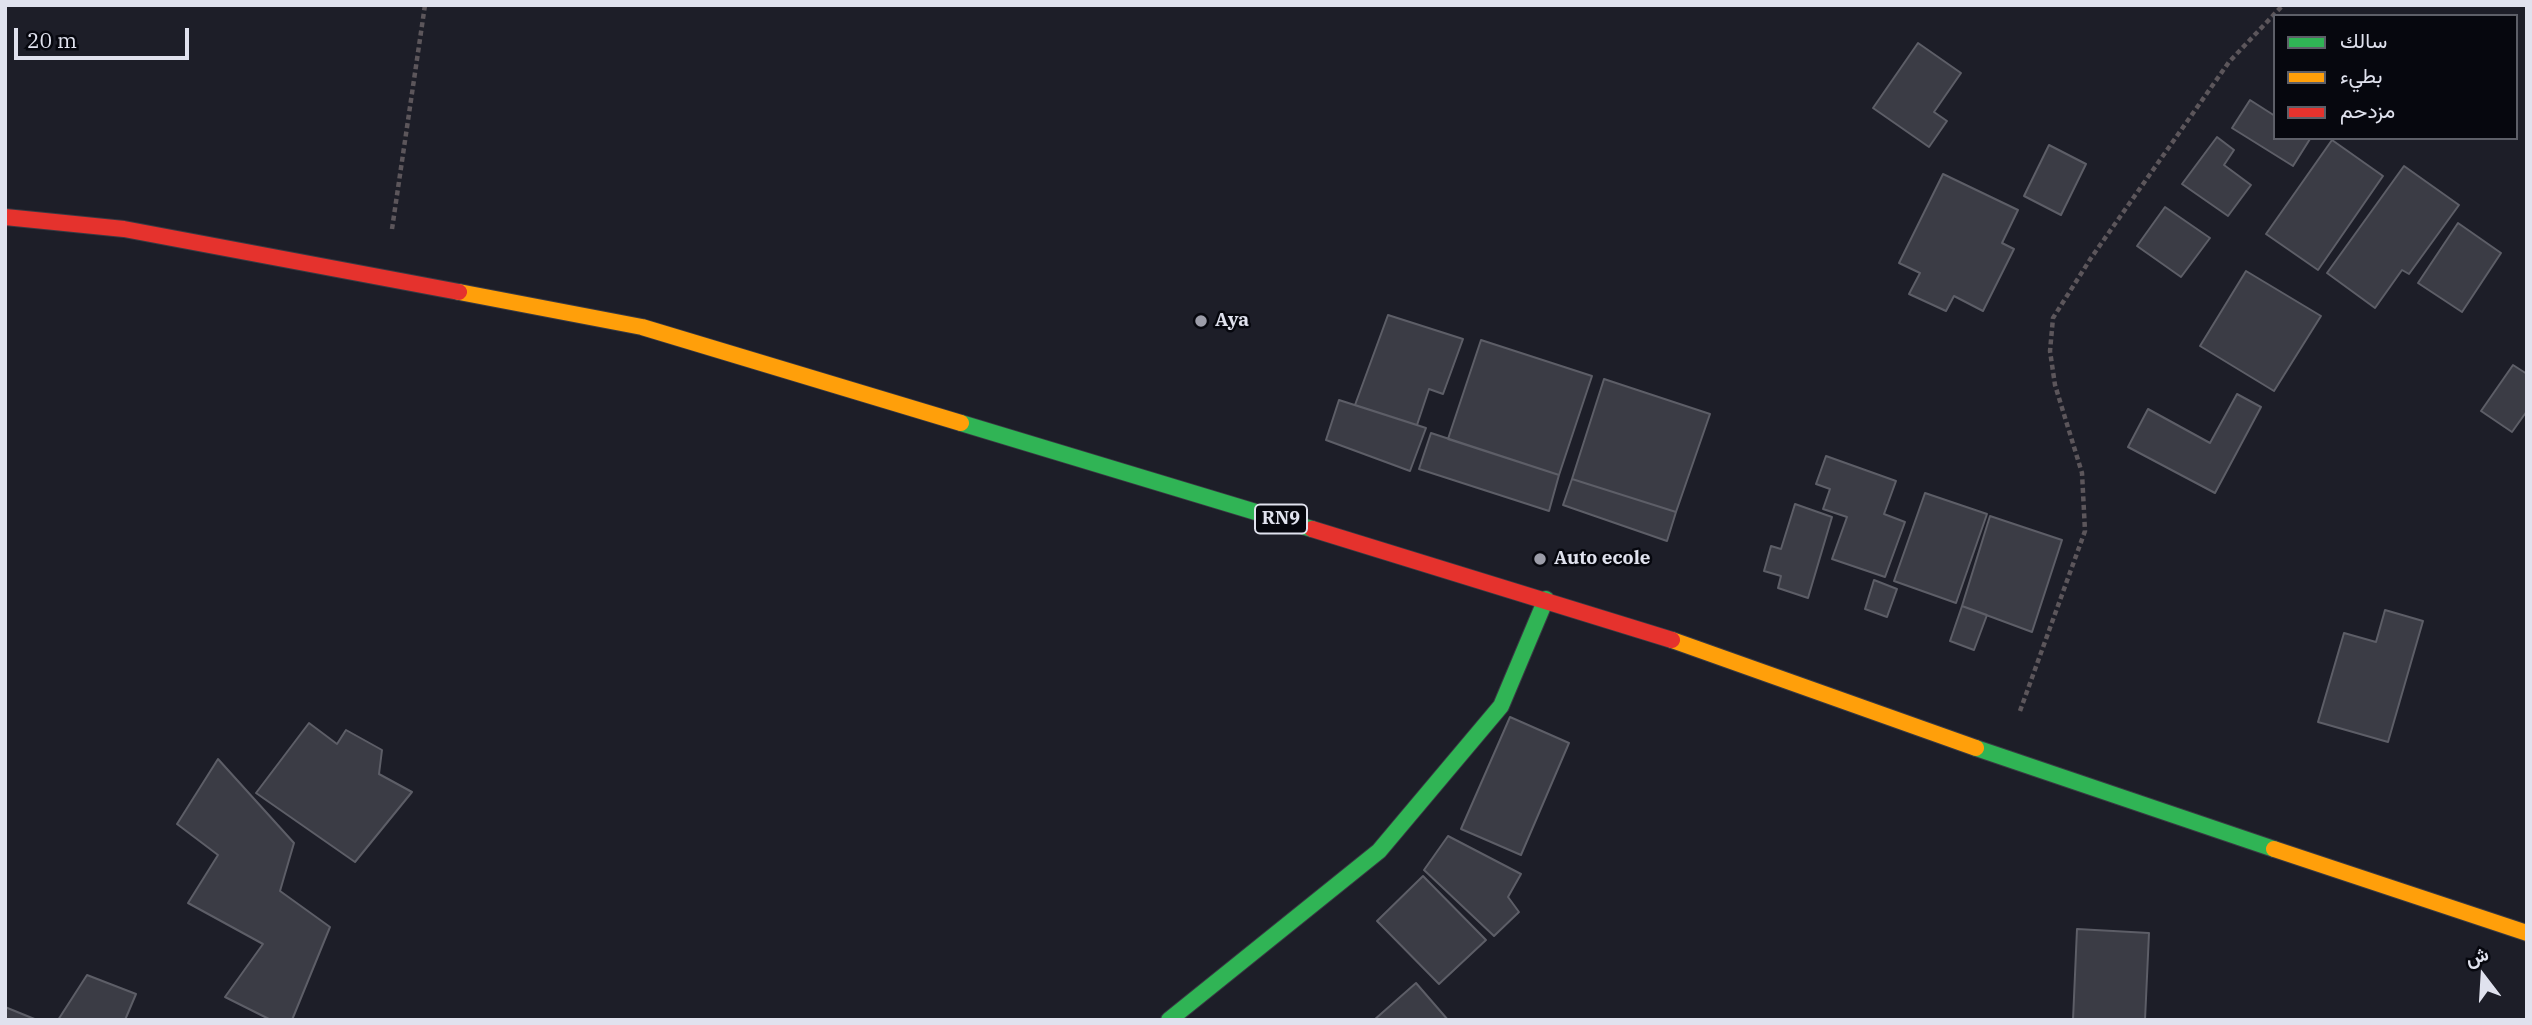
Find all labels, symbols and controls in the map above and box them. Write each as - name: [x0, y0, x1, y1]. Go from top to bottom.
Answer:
- scale bar: [18, 14, 192, 58]
- legend: [2273, 14, 2518, 140]
- text: 20 m: [27, 26, 77, 54]
- text: سالك: [2340, 26, 2387, 54]
- text: بطيء: [2340, 61, 2383, 89]
- text: مزدحم: [2340, 96, 2395, 124]
- place label: Aya: [1215, 310, 1249, 332]
- marker: Aya: [1193, 313, 1209, 329]
- road number: RN9: [1255, 504, 1307, 534]
- place label: Auto ecole: [1554, 548, 1651, 570]
- marker: Auto ecole: [1532, 551, 1548, 567]
- north arrow: [2448, 941, 2518, 1011]
- text: ش: [2462, 941, 2491, 971]

